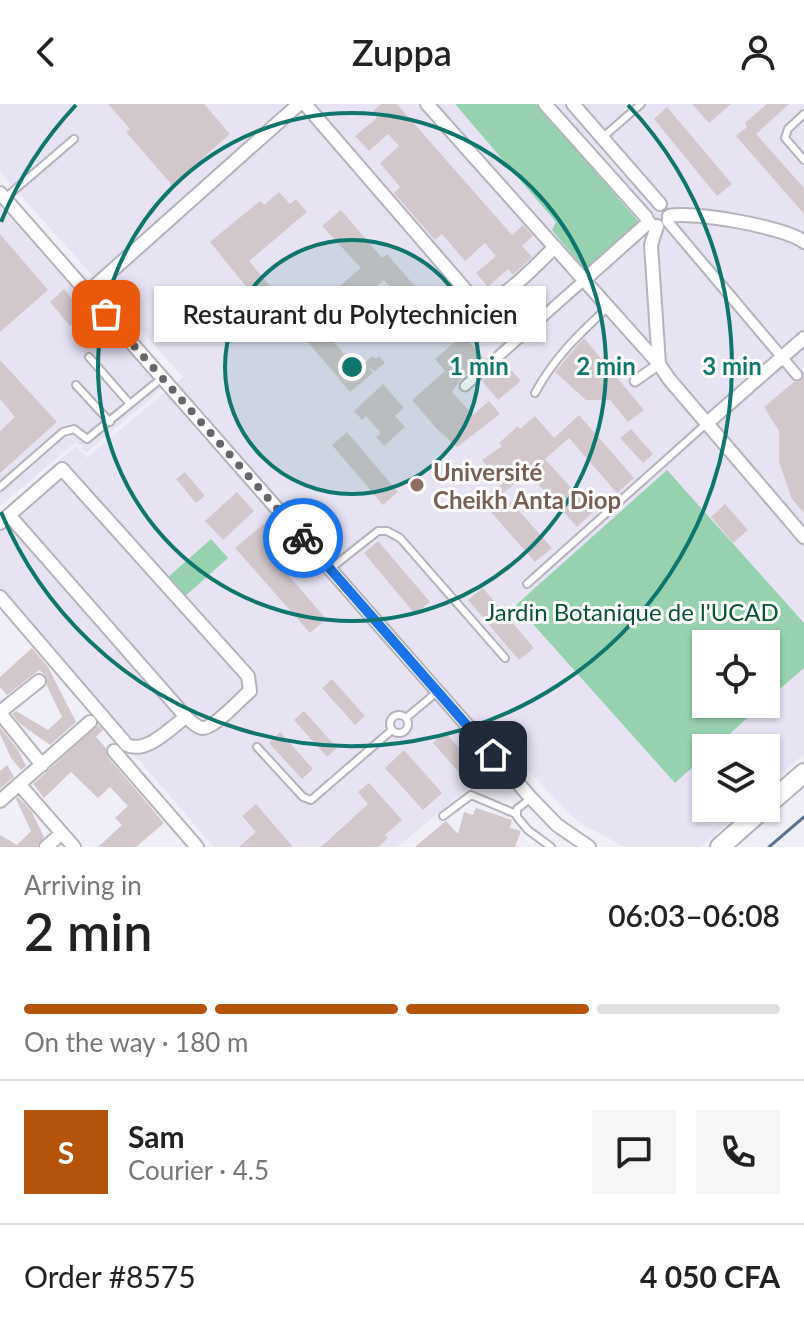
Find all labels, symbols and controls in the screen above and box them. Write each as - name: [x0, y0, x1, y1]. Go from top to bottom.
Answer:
- icon: back: [24, 30, 68, 74]
- text: Zuppa: [352, 30, 452, 74]
- icon: person: [736, 30, 780, 74]
- pin: [72, 280, 140, 348]
- callout: Restaurant du Polytechnicien: [154, 286, 546, 342]
- icon: bag: [84, 292, 128, 336]
- text: Restaurant du Polytechnicien: [182, 298, 518, 330]
- text: 1 min: [449, 351, 509, 380]
- text: 2 min: [576, 351, 636, 380]
- text: 3 min: [702, 351, 762, 380]
- centre of rings: [338, 353, 366, 381]
- place label: Université Cheikh Anta Diop: [433, 457, 621, 514]
- marker: Université Cheikh Anta Diop: [408, 476, 426, 494]
- courier: [263, 498, 343, 578]
- icon: bike: [281, 516, 325, 560]
- park label: Jardin Botanique de l'UCAD: [485, 597, 779, 626]
- map controls: [692, 630, 780, 822]
- button: locate: [692, 630, 780, 718]
- pin: [459, 721, 527, 789]
- icon: home: [471, 733, 515, 777]
- button: layers: [692, 734, 780, 822]
- text: Arriving in: [24, 869, 142, 901]
- text: 06:03–06:08: [608, 897, 780, 933]
- text: 2 min: [24, 900, 152, 962]
- text: On the way · 180 m: [24, 1026, 248, 1058]
- button: chat: [592, 1110, 676, 1194]
- button: phone: [696, 1110, 780, 1194]
- text: Sam: [128, 1118, 185, 1154]
- text: S: [58, 1134, 74, 1170]
- text: Courier · 4.5: [128, 1154, 269, 1186]
- text: Order #8575: [24, 1258, 196, 1294]
- text: 4 050 CFA: [640, 1258, 780, 1294]

